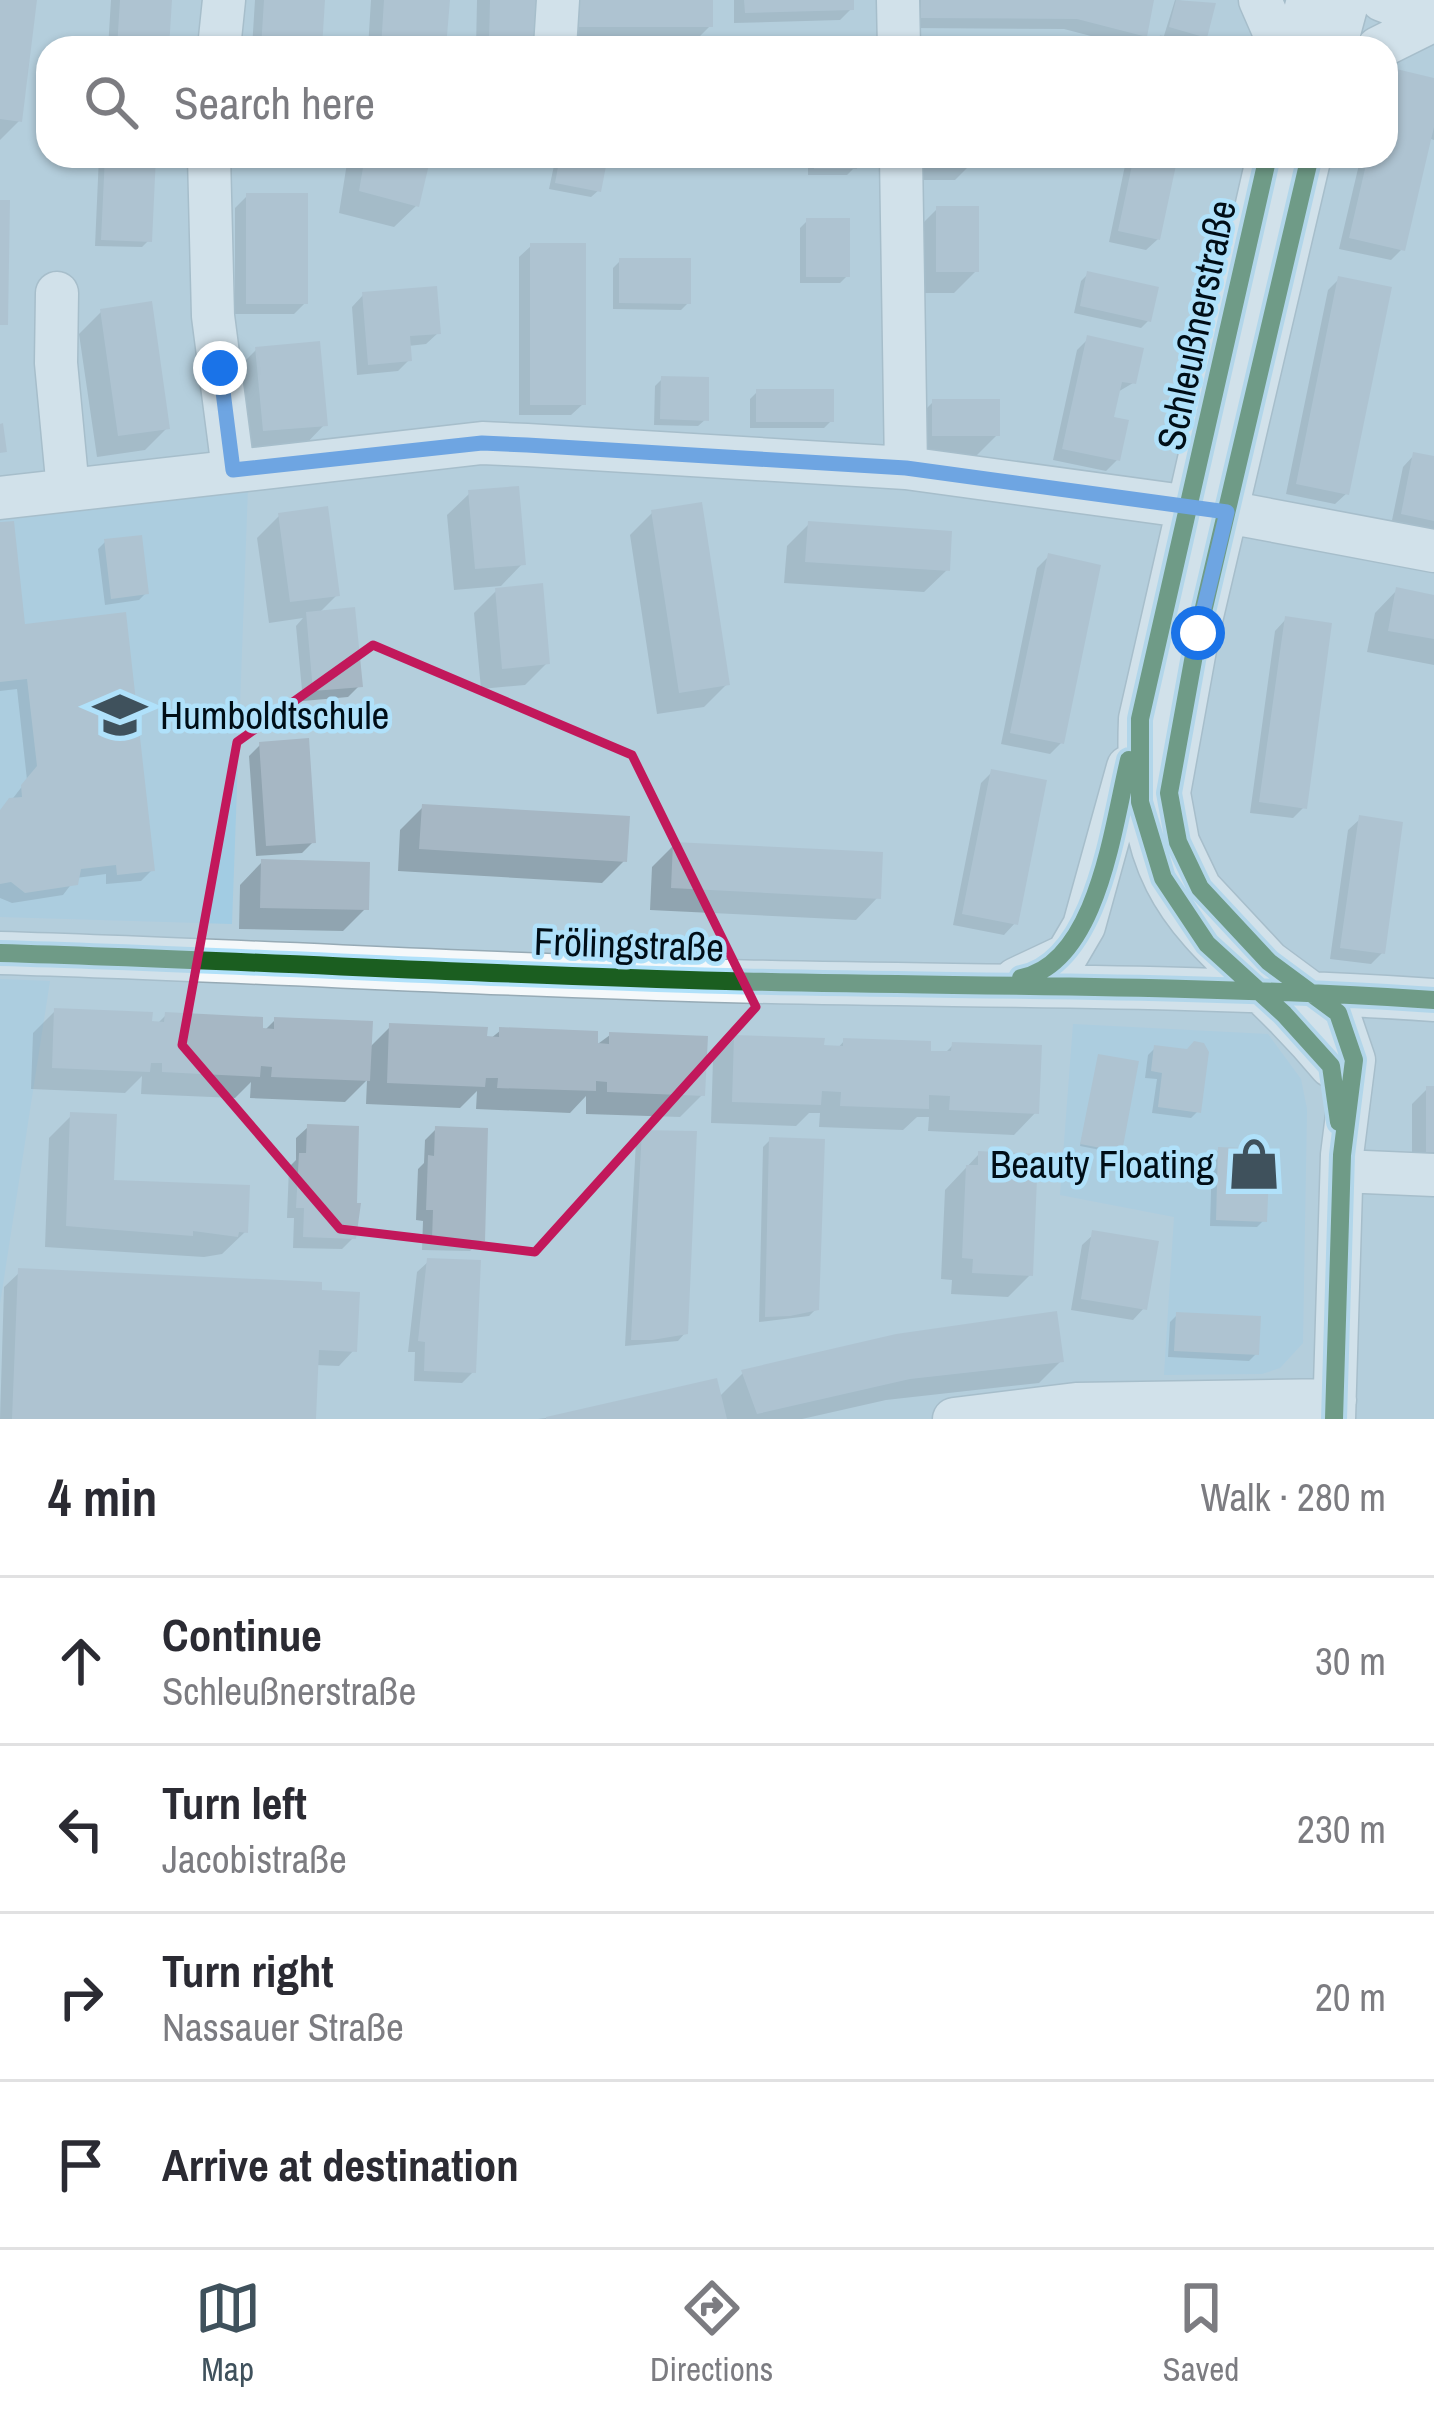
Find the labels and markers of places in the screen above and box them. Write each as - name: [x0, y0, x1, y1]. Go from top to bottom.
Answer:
- school or university icon: Humboldtschule: [91, 686, 149, 744]
- place label: Humboldtschule: [160, 689, 389, 741]
- shop icon: Beauty Floating: [1225, 1135, 1283, 1193]
- place label: Beauty Floating: [990, 1138, 1214, 1190]

